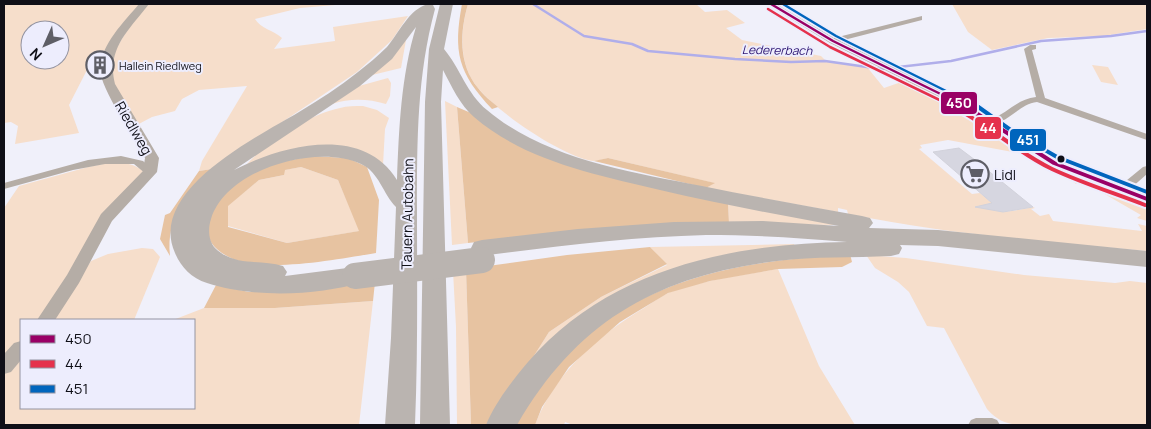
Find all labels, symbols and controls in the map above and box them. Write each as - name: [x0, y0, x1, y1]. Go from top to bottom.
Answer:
- north arrow: [20, 20, 70, 70]
- water label: Ledererbach: [742, 41, 813, 59]
- text: N: [25, 44, 46, 65]
- building icon: Hallein Riedlweg: [85, 50, 115, 80]
- place label: Hallein Riedlweg: [119, 58, 202, 73]
- line badge: 450: [940, 91, 978, 115]
- text: 450: [946, 93, 972, 112]
- street label: Riedlweg: [111, 98, 157, 158]
- line badge: 44: [974, 116, 1002, 140]
- text: 44: [980, 118, 996, 137]
- line badge: 451: [1009, 128, 1047, 152]
- text: 451: [1017, 130, 1039, 149]
- unlabelled marker: [1056, 154, 1066, 164]
- street label: Tauern Autobahn: [397, 158, 417, 270]
- supermarket icon: Lidl: [960, 159, 990, 189]
- place label: Lidl: [994, 165, 1016, 184]
- legend: [20, 319, 195, 409]
- text: 450: [65, 328, 92, 349]
- text: 44: [65, 353, 83, 374]
- text: 451: [65, 378, 88, 399]

